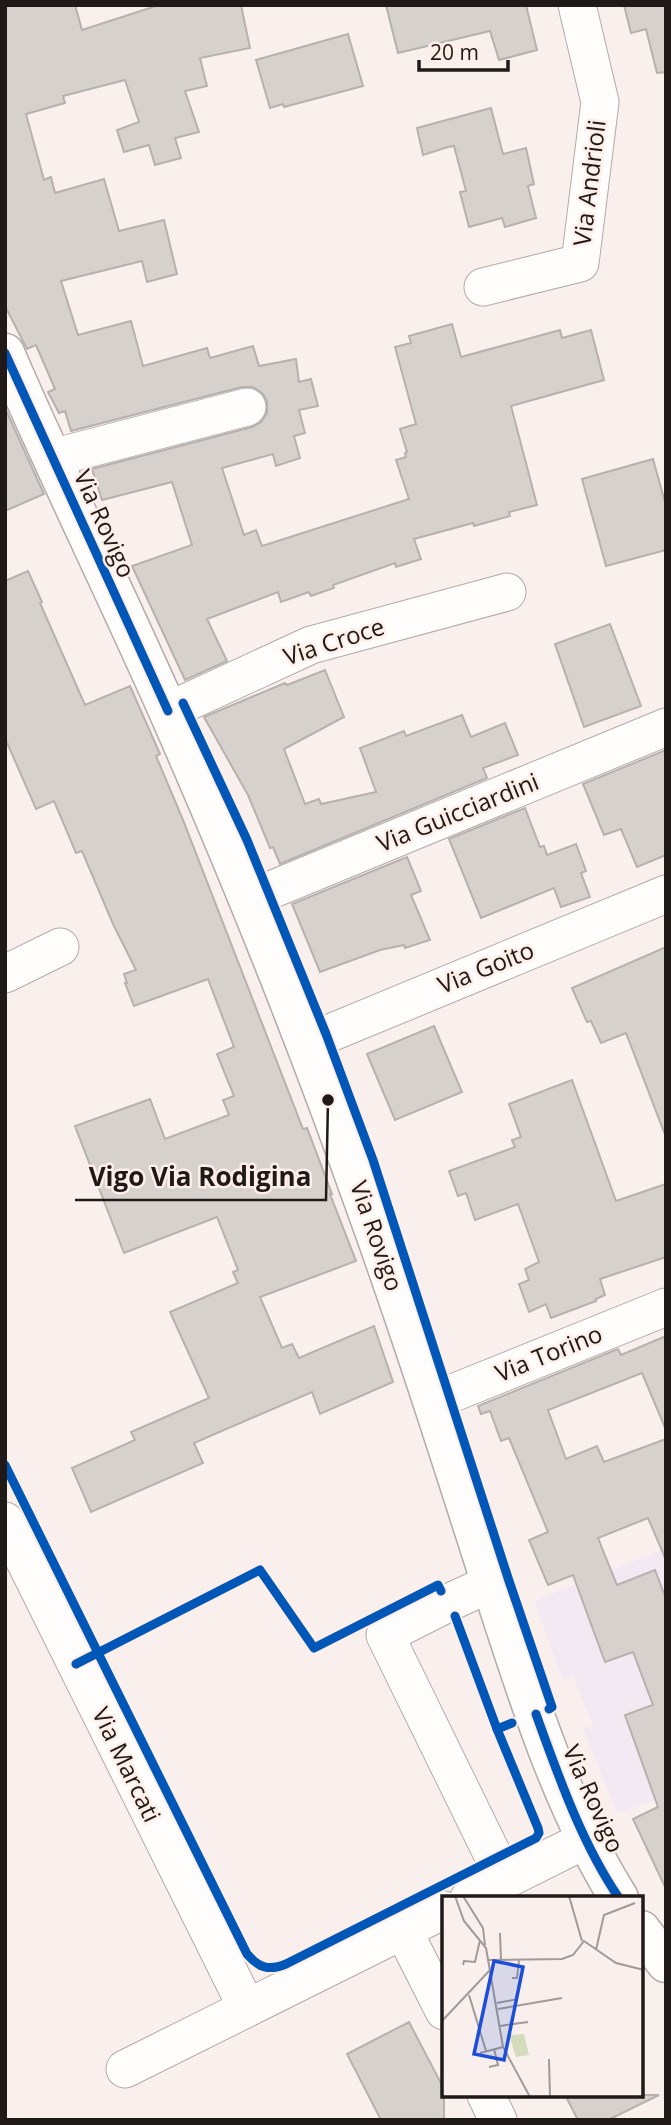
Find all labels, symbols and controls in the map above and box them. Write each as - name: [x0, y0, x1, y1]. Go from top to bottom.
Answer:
- scale bar: [419, 28, 508, 72]
- text: 20 m: [430, 38, 479, 66]
- street label: Via Andrioli: [564, 118, 613, 248]
- street label: Via Rovigo: [67, 464, 144, 582]
- street label: Via Croce: [279, 609, 388, 672]
- street label: Via Guicciardini: [372, 764, 543, 859]
- street label: Via Goito: [432, 932, 538, 1001]
- callout: Vigo Via Rodigina: [75, 1153, 326, 1200]
- text: Vigo Via Rodigina: [89, 1158, 311, 1194]
- street label: Via Rovigo: [343, 1176, 412, 1295]
- street label: Via Torino: [490, 1316, 607, 1389]
- street label: Via Marcati: [85, 1701, 169, 1827]
- street label: Via Rovigo: [556, 1739, 633, 1857]
- inset map: [442, 1896, 643, 2097]

